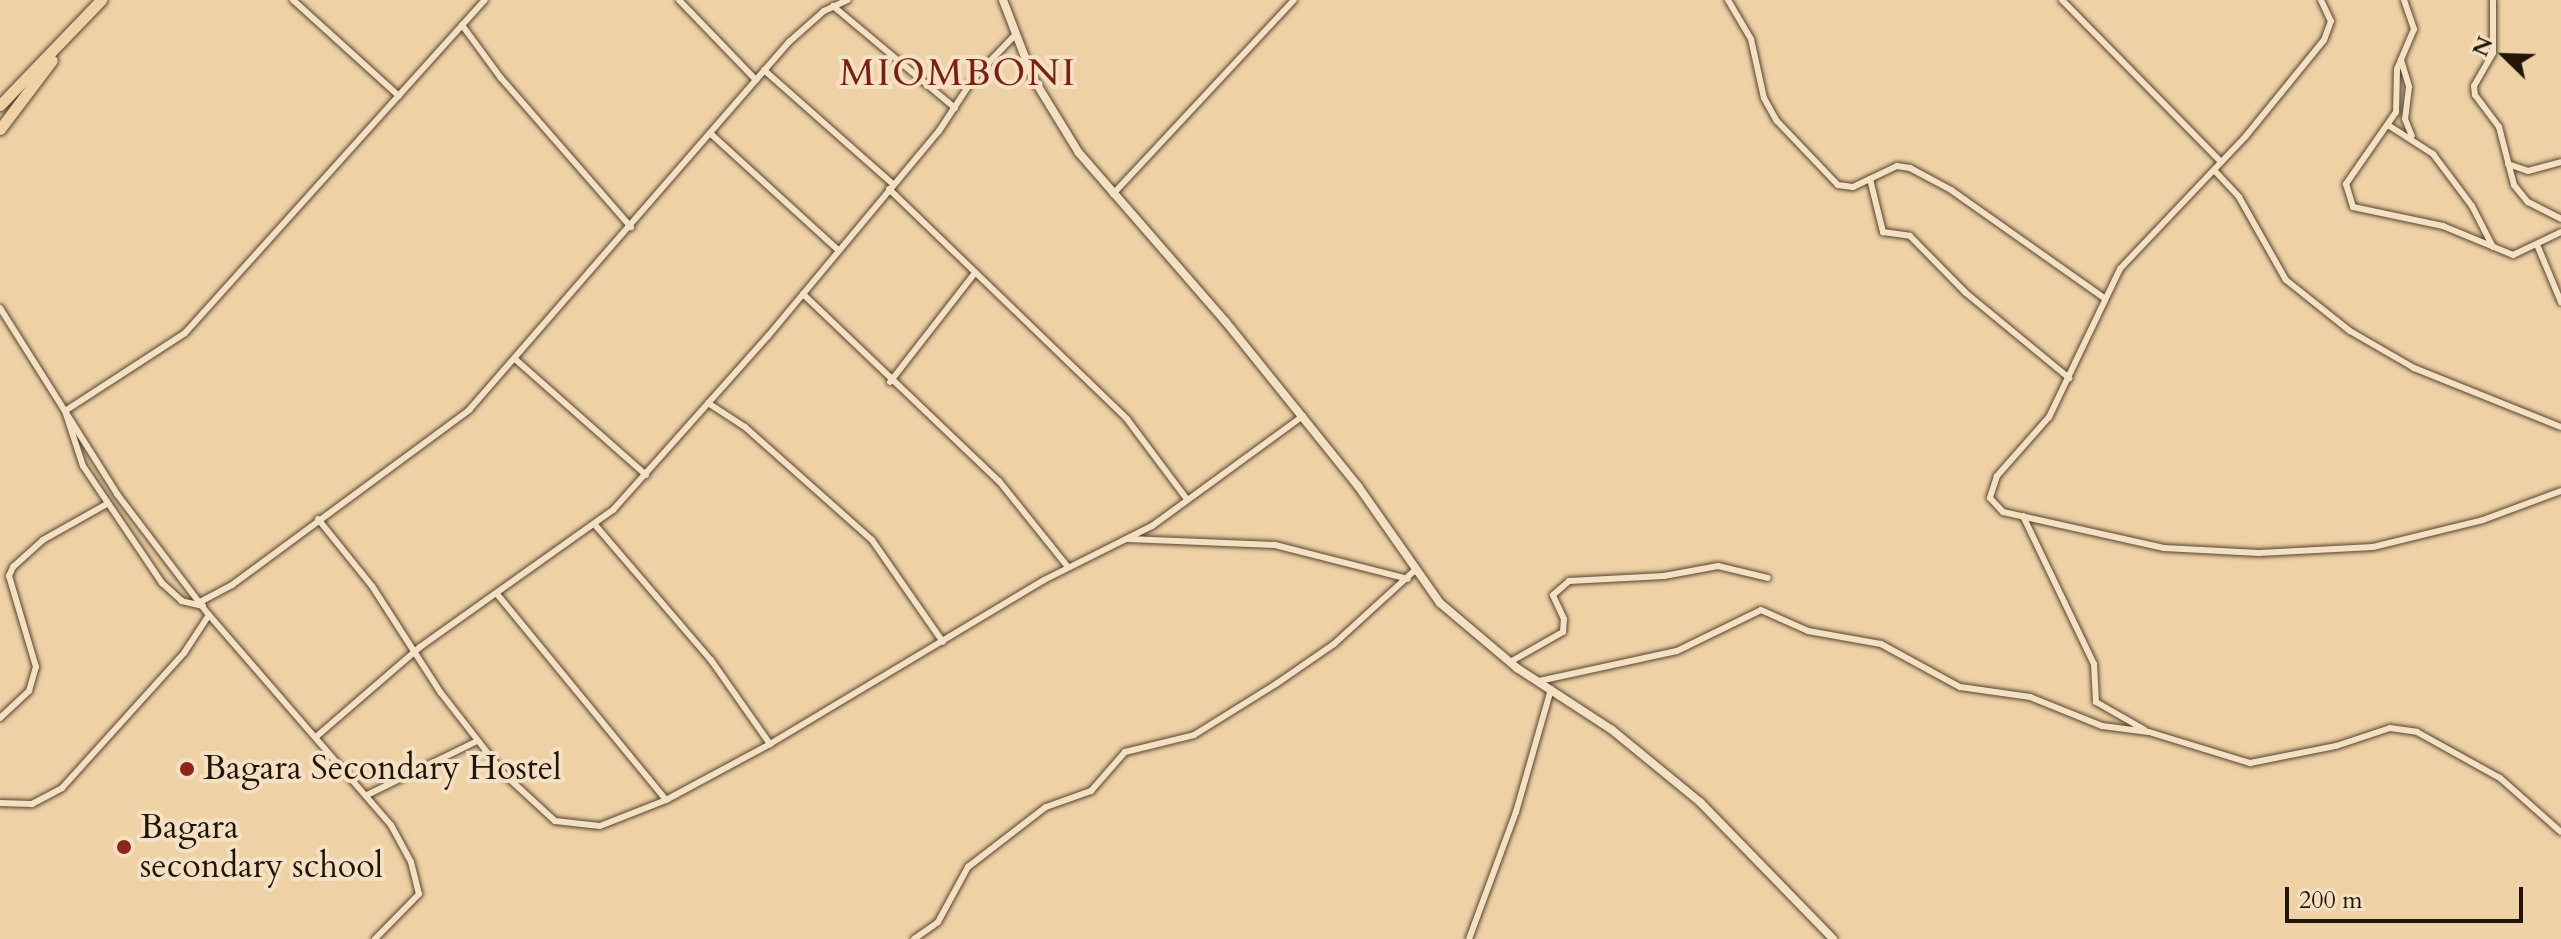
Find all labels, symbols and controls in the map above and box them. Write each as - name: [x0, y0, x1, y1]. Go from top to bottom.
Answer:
- north arrow: [2465, 16, 2545, 96]
- text: N: [2465, 32, 2500, 61]
- district label: MIOMBONI: [839, 51, 1077, 97]
- place label: Bagara Secondary Hostel: [203, 749, 562, 789]
- marker: Bagara Secondary Hostel: [178, 760, 196, 778]
- place label: Bagara secondary school: [140, 807, 383, 886]
- marker: Bagara secondary school: [115, 838, 133, 856]
- scale bar: [2289, 871, 2527, 921]
- text: 200 m: [2299, 884, 2363, 917]

